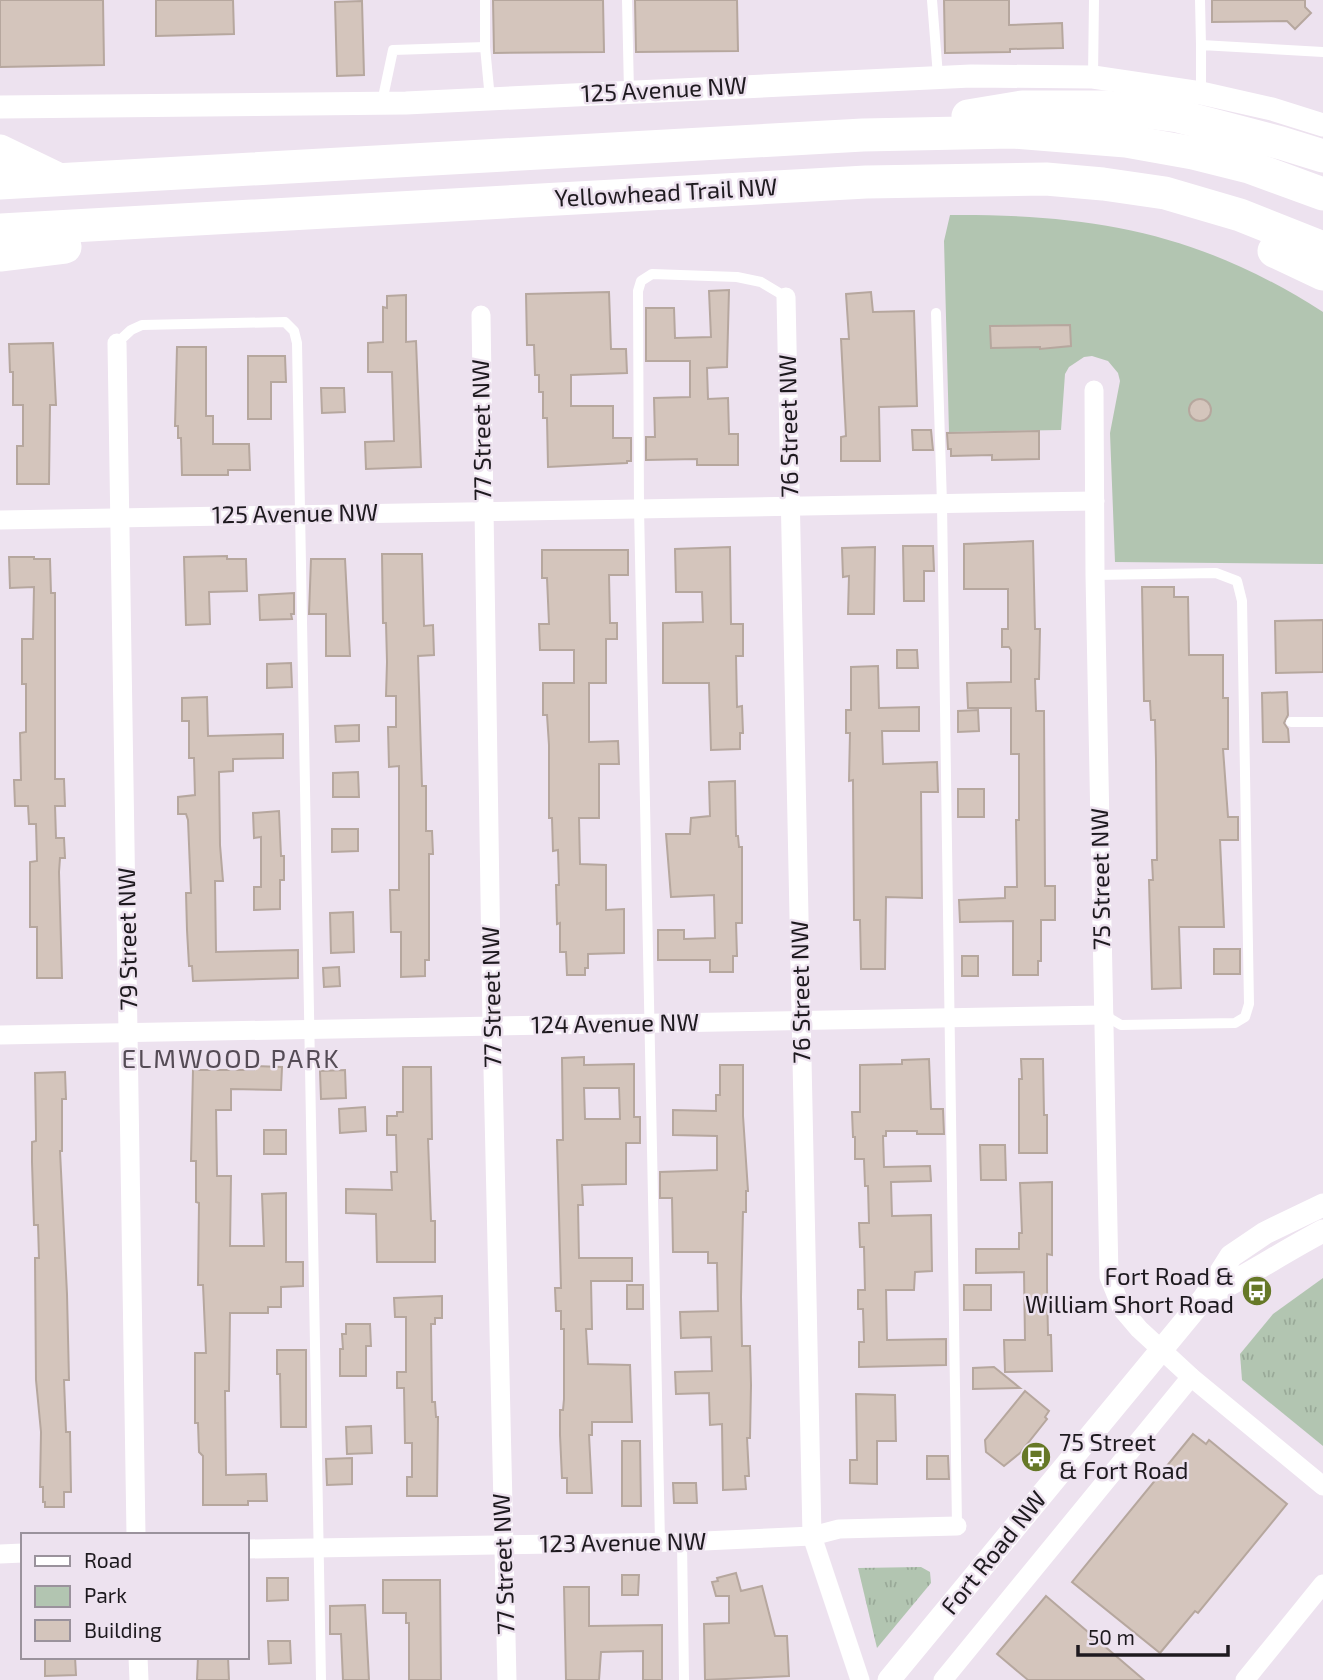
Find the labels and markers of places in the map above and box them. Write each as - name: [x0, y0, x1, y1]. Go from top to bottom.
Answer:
- place label: Fort Road & William Short Road: [1025, 1261, 1234, 1318]
- bus stop icon: Fort Road & William Short Road: [1240, 1274, 1274, 1308]
- place label: 75 Street & Fort Road: [1059, 1427, 1188, 1484]
- bus stop icon: 75 Street & Fort Road: [1019, 1440, 1053, 1474]

